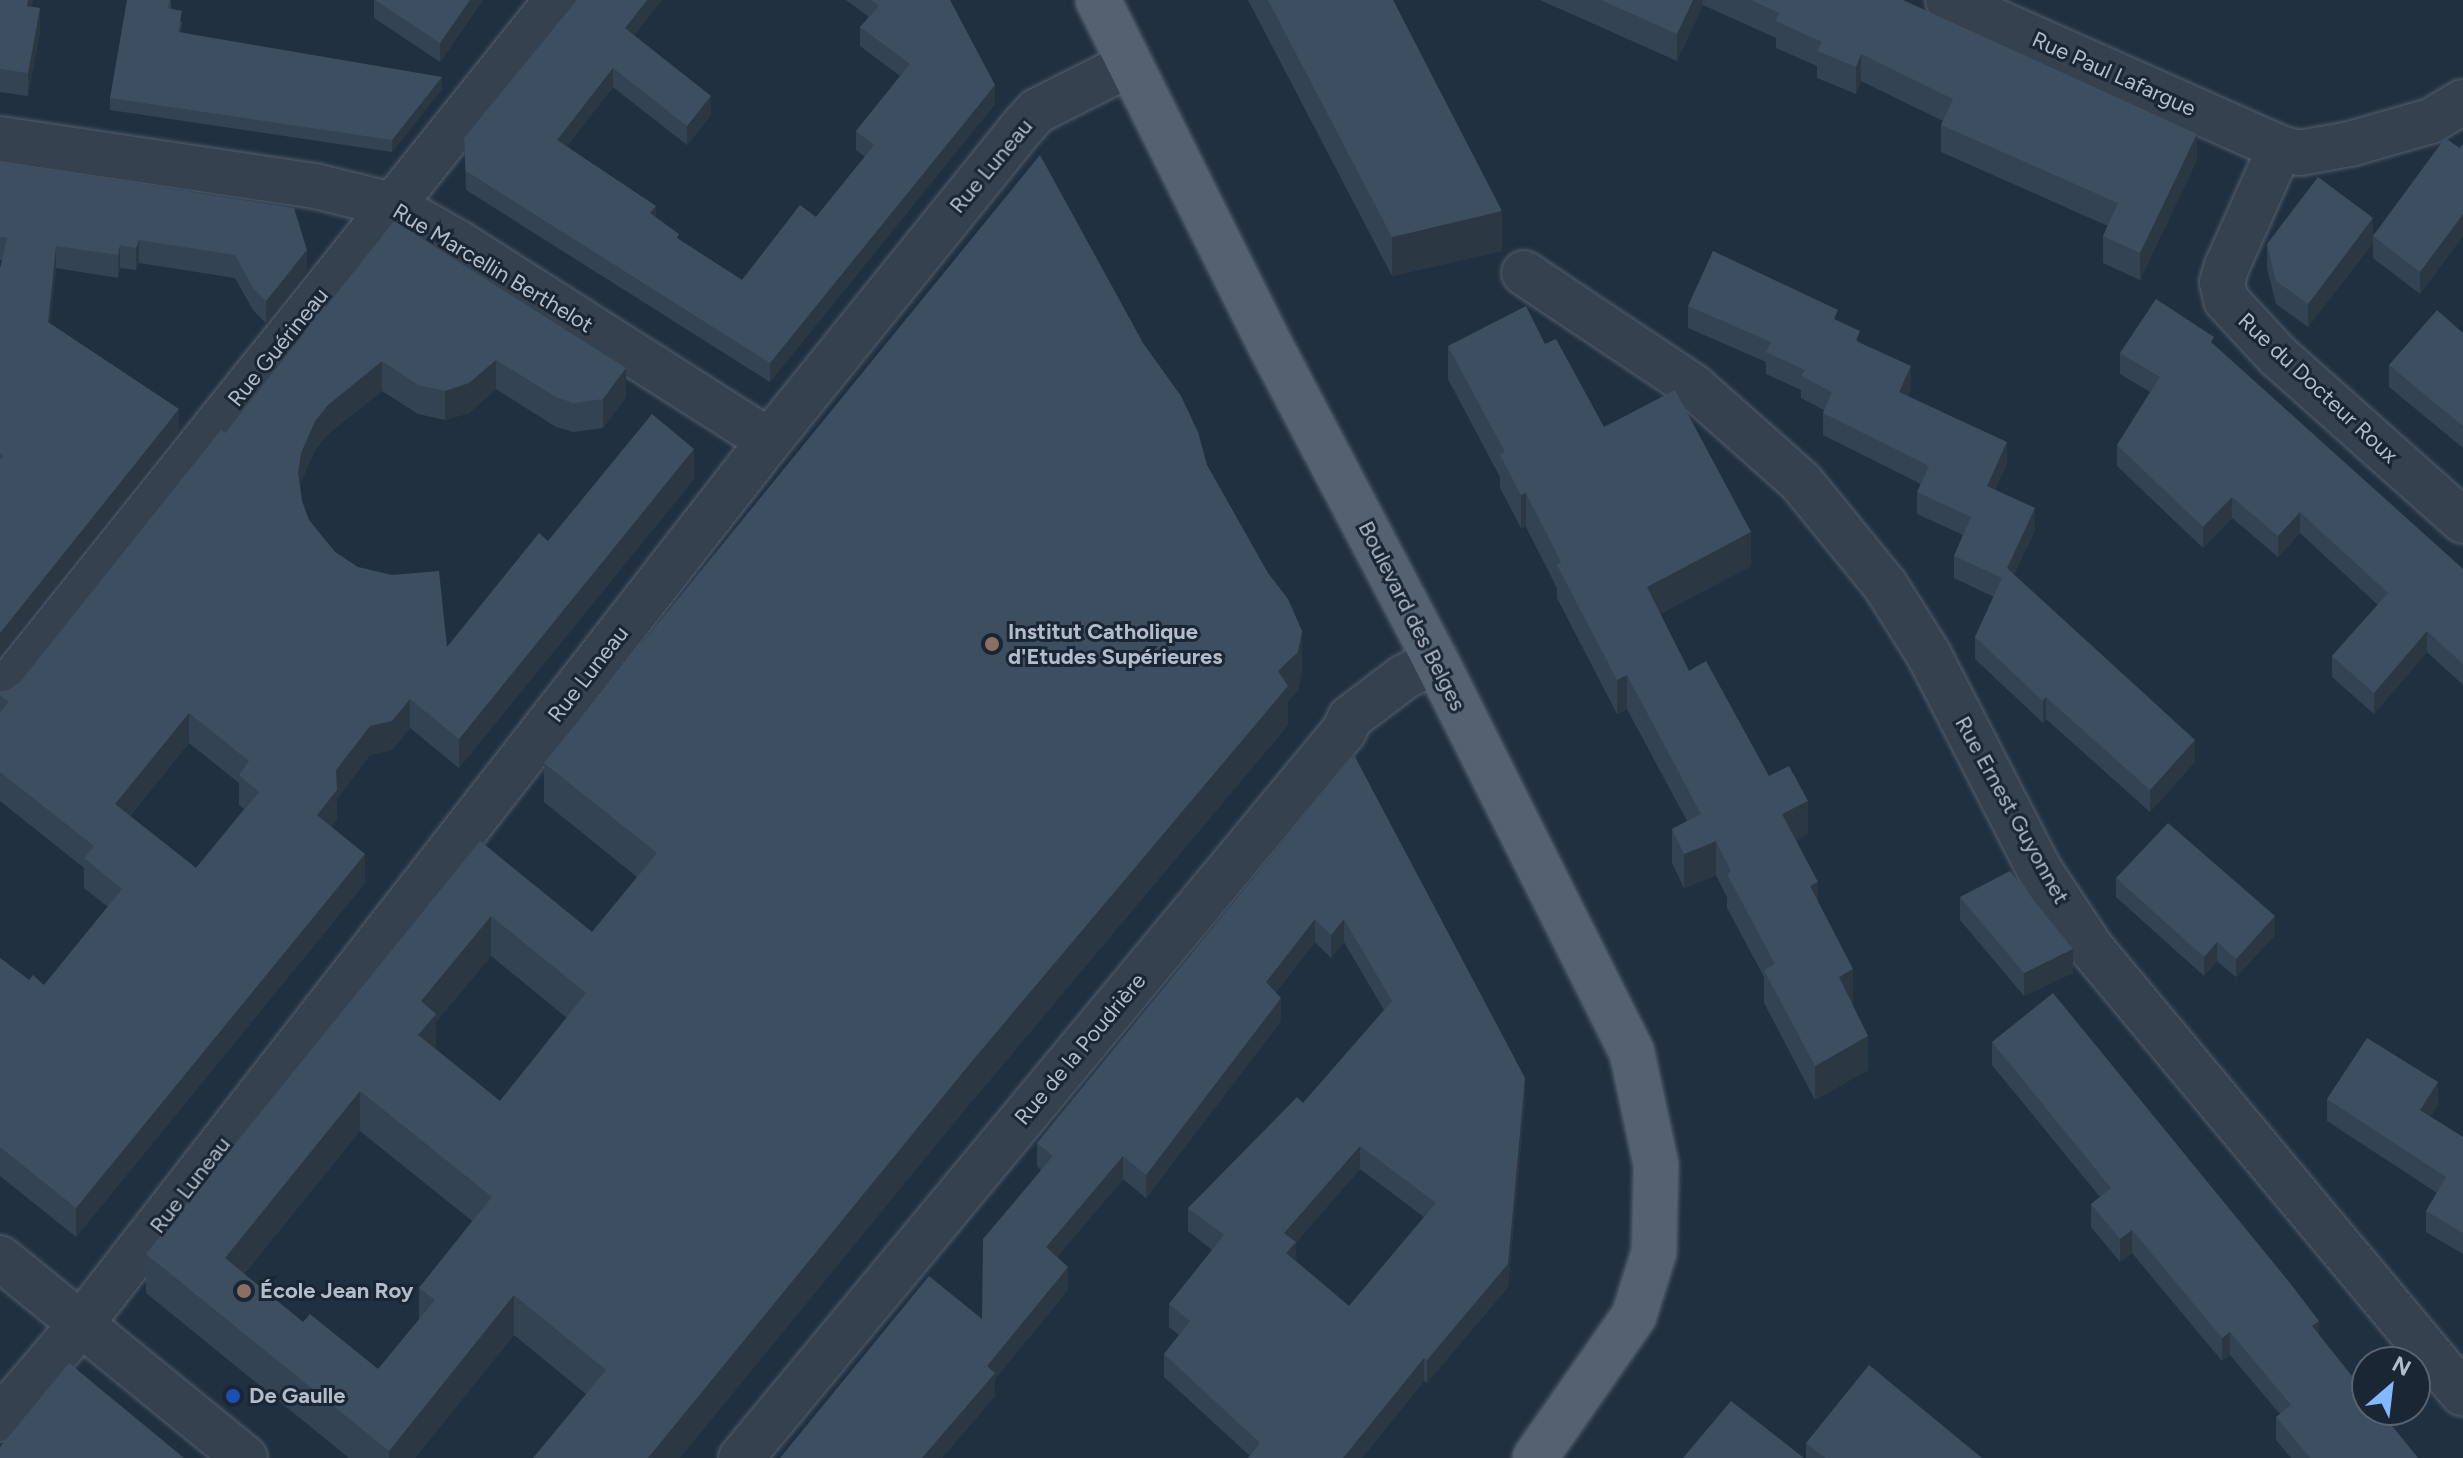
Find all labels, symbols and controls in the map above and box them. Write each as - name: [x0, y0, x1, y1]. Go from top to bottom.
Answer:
- street label: Rue Paul Lafargue: [2028, 26, 2200, 122]
- street label: Rue Luneau: [944, 113, 1038, 219]
- street label: Rue Marcellin Berthelot: [388, 198, 598, 338]
- street label: Rue Guérineau: [222, 282, 334, 412]
- street label: Rue du Docteur Roux: [2233, 307, 2403, 469]
- street label: Boulevard des Belges: [1353, 517, 1471, 715]
- place label: Institut Catholique d'Etudes Supérieures: [1008, 618, 1222, 670]
- street label: Rue Luneau: [542, 621, 634, 727]
- marker: Institut Catholique d'Etudes Supérieures: [983, 635, 1001, 653]
- street label: Rue Ernest Guyonnet: [1950, 712, 2074, 908]
- street label: Rue de la Poudrière: [1009, 968, 1151, 1130]
- street label: Rue Luneau: [144, 1132, 236, 1238]
- place label: École Jean Roy: [260, 1278, 414, 1304]
- marker: École Jean Roy: [235, 1282, 253, 1300]
- north arrow: [2351, 1346, 2431, 1426]
- text: N: [2388, 1350, 2415, 1382]
- place label: De Gaulle: [249, 1383, 345, 1409]
- marker: De Gaulle: [224, 1387, 242, 1405]

